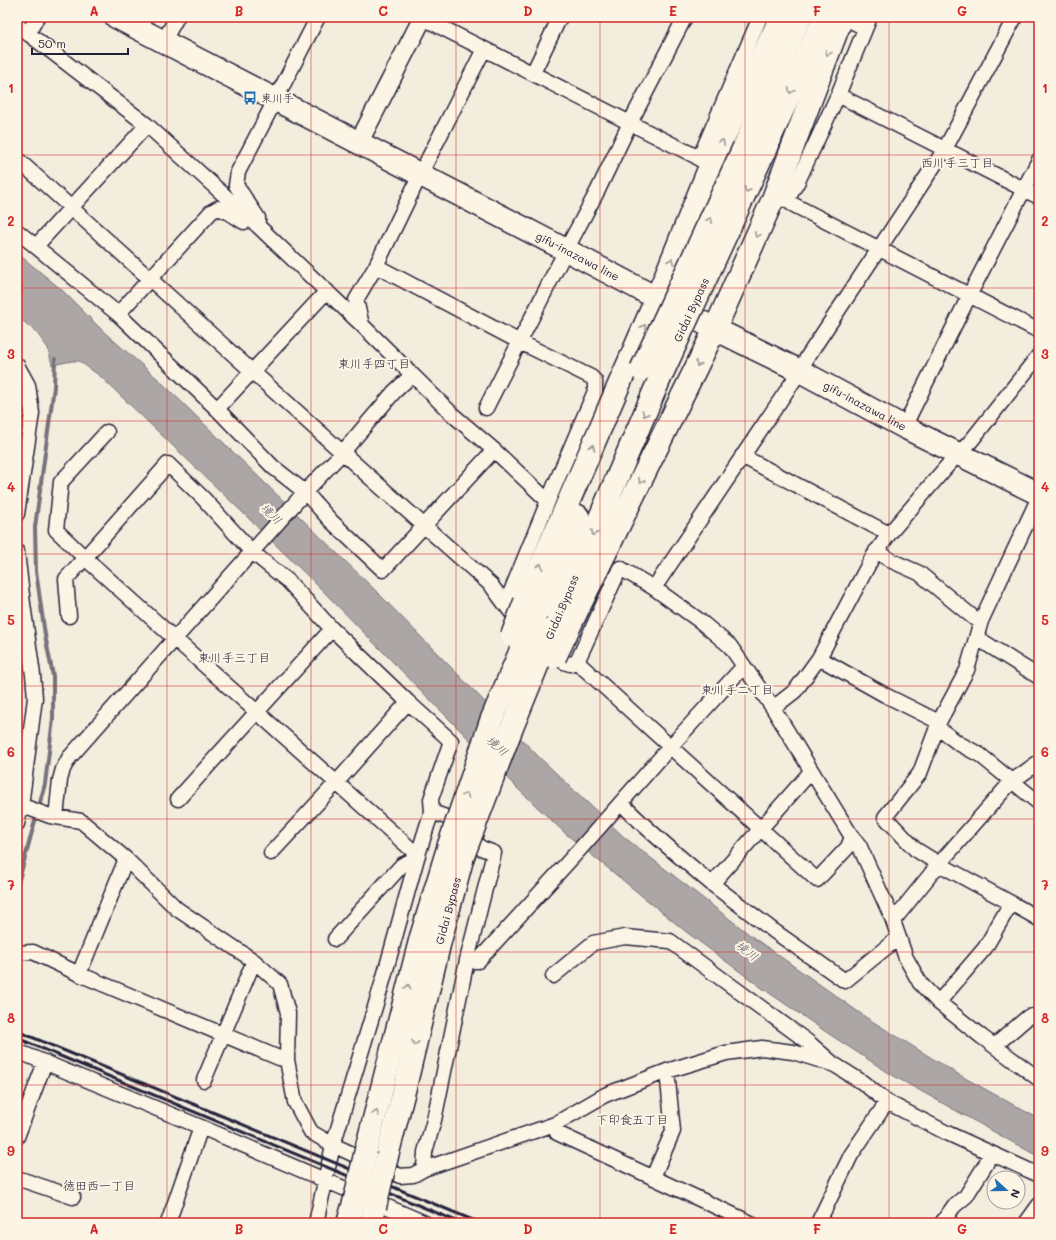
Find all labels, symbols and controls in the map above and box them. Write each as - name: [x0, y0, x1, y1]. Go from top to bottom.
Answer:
- text: A: [89, 2, 99, 19]
- text: B: [235, 2, 244, 19]
- text: C: [378, 2, 388, 19]
- text: D: [523, 2, 533, 19]
- text: E: [669, 2, 677, 19]
- text: F: [813, 2, 821, 19]
- text: G: [957, 2, 967, 19]
- scale bar: [32, 30, 128, 56]
- text: 50 m: [38, 35, 66, 51]
- one-way arrow: [824, 50, 832, 57]
- text: 1: [8, 79, 14, 96]
- text: 1: [1042, 79, 1048, 96]
- one-way arrow: [788, 87, 796, 95]
- bus stop icon: 東川手: [242, 90, 258, 106]
- place label: 東川手: [261, 90, 294, 105]
- one-way arrow: [717, 138, 725, 146]
- district label: 西川手三丁目: [921, 154, 993, 170]
- one-way arrow: [744, 185, 752, 193]
- text: 2: [7, 212, 15, 229]
- text: 2: [1041, 212, 1049, 229]
- one-way arrow: [705, 217, 713, 225]
- street label: gifu-inazawa line: [534, 228, 622, 284]
- one-way arrow: [754, 230, 762, 238]
- one-way arrow: [667, 258, 675, 265]
- street label: Gidai Bypass: [670, 275, 712, 344]
- one-way arrow: [639, 324, 647, 331]
- text: 3: [7, 345, 15, 362]
- text: 3: [1041, 345, 1049, 362]
- district label: 東川手四丁目: [338, 355, 410, 371]
- one-way arrow: [695, 360, 703, 368]
- street label: gifu-inazawa line: [821, 377, 909, 434]
- one-way arrow: [642, 409, 650, 417]
- one-way arrow: [587, 443, 595, 451]
- one-way arrow: [638, 477, 646, 484]
- text: 4: [7, 478, 15, 495]
- text: 4: [1041, 478, 1049, 495]
- water label: 境川: [257, 499, 286, 527]
- one-way arrow: [590, 529, 598, 536]
- one-way arrow: [535, 562, 543, 570]
- street label: Gidai Bypass: [541, 572, 582, 642]
- text: 5: [7, 611, 15, 628]
- text: 5: [1041, 611, 1049, 628]
- district label: 東川手三丁目: [198, 649, 270, 665]
- district label: 東川手二丁目: [701, 681, 773, 697]
- water label: 境川: [483, 731, 512, 759]
- text: 6: [7, 743, 15, 760]
- text: 6: [1041, 743, 1049, 760]
- one-way arrow: [461, 792, 470, 799]
- street label: Gidai Bypass: [432, 875, 464, 946]
- text: 7: [7, 876, 15, 893]
- text: 7: [1041, 876, 1049, 893]
- water label: 境川: [733, 937, 762, 964]
- one-way arrow: [404, 984, 412, 990]
- text: 8: [7, 1009, 15, 1026]
- text: 8: [1041, 1009, 1049, 1026]
- one-way arrow: [412, 1040, 420, 1046]
- one-way arrow: [371, 1109, 380, 1116]
- district label: 下印食五丁目: [596, 1111, 668, 1127]
- text: 9: [7, 1142, 15, 1159]
- text: 9: [1041, 1142, 1049, 1159]
- north arrow: [986, 1170, 1026, 1210]
- district label: 徳田西一丁目: [63, 1177, 135, 1193]
- text: N: [1007, 1187, 1024, 1200]
- text: A: [89, 1220, 99, 1237]
- text: B: [235, 1220, 244, 1237]
- text: C: [378, 1220, 388, 1237]
- text: D: [523, 1220, 533, 1237]
- text: E: [669, 1220, 677, 1237]
- text: F: [813, 1220, 821, 1237]
- text: G: [957, 1220, 967, 1237]

